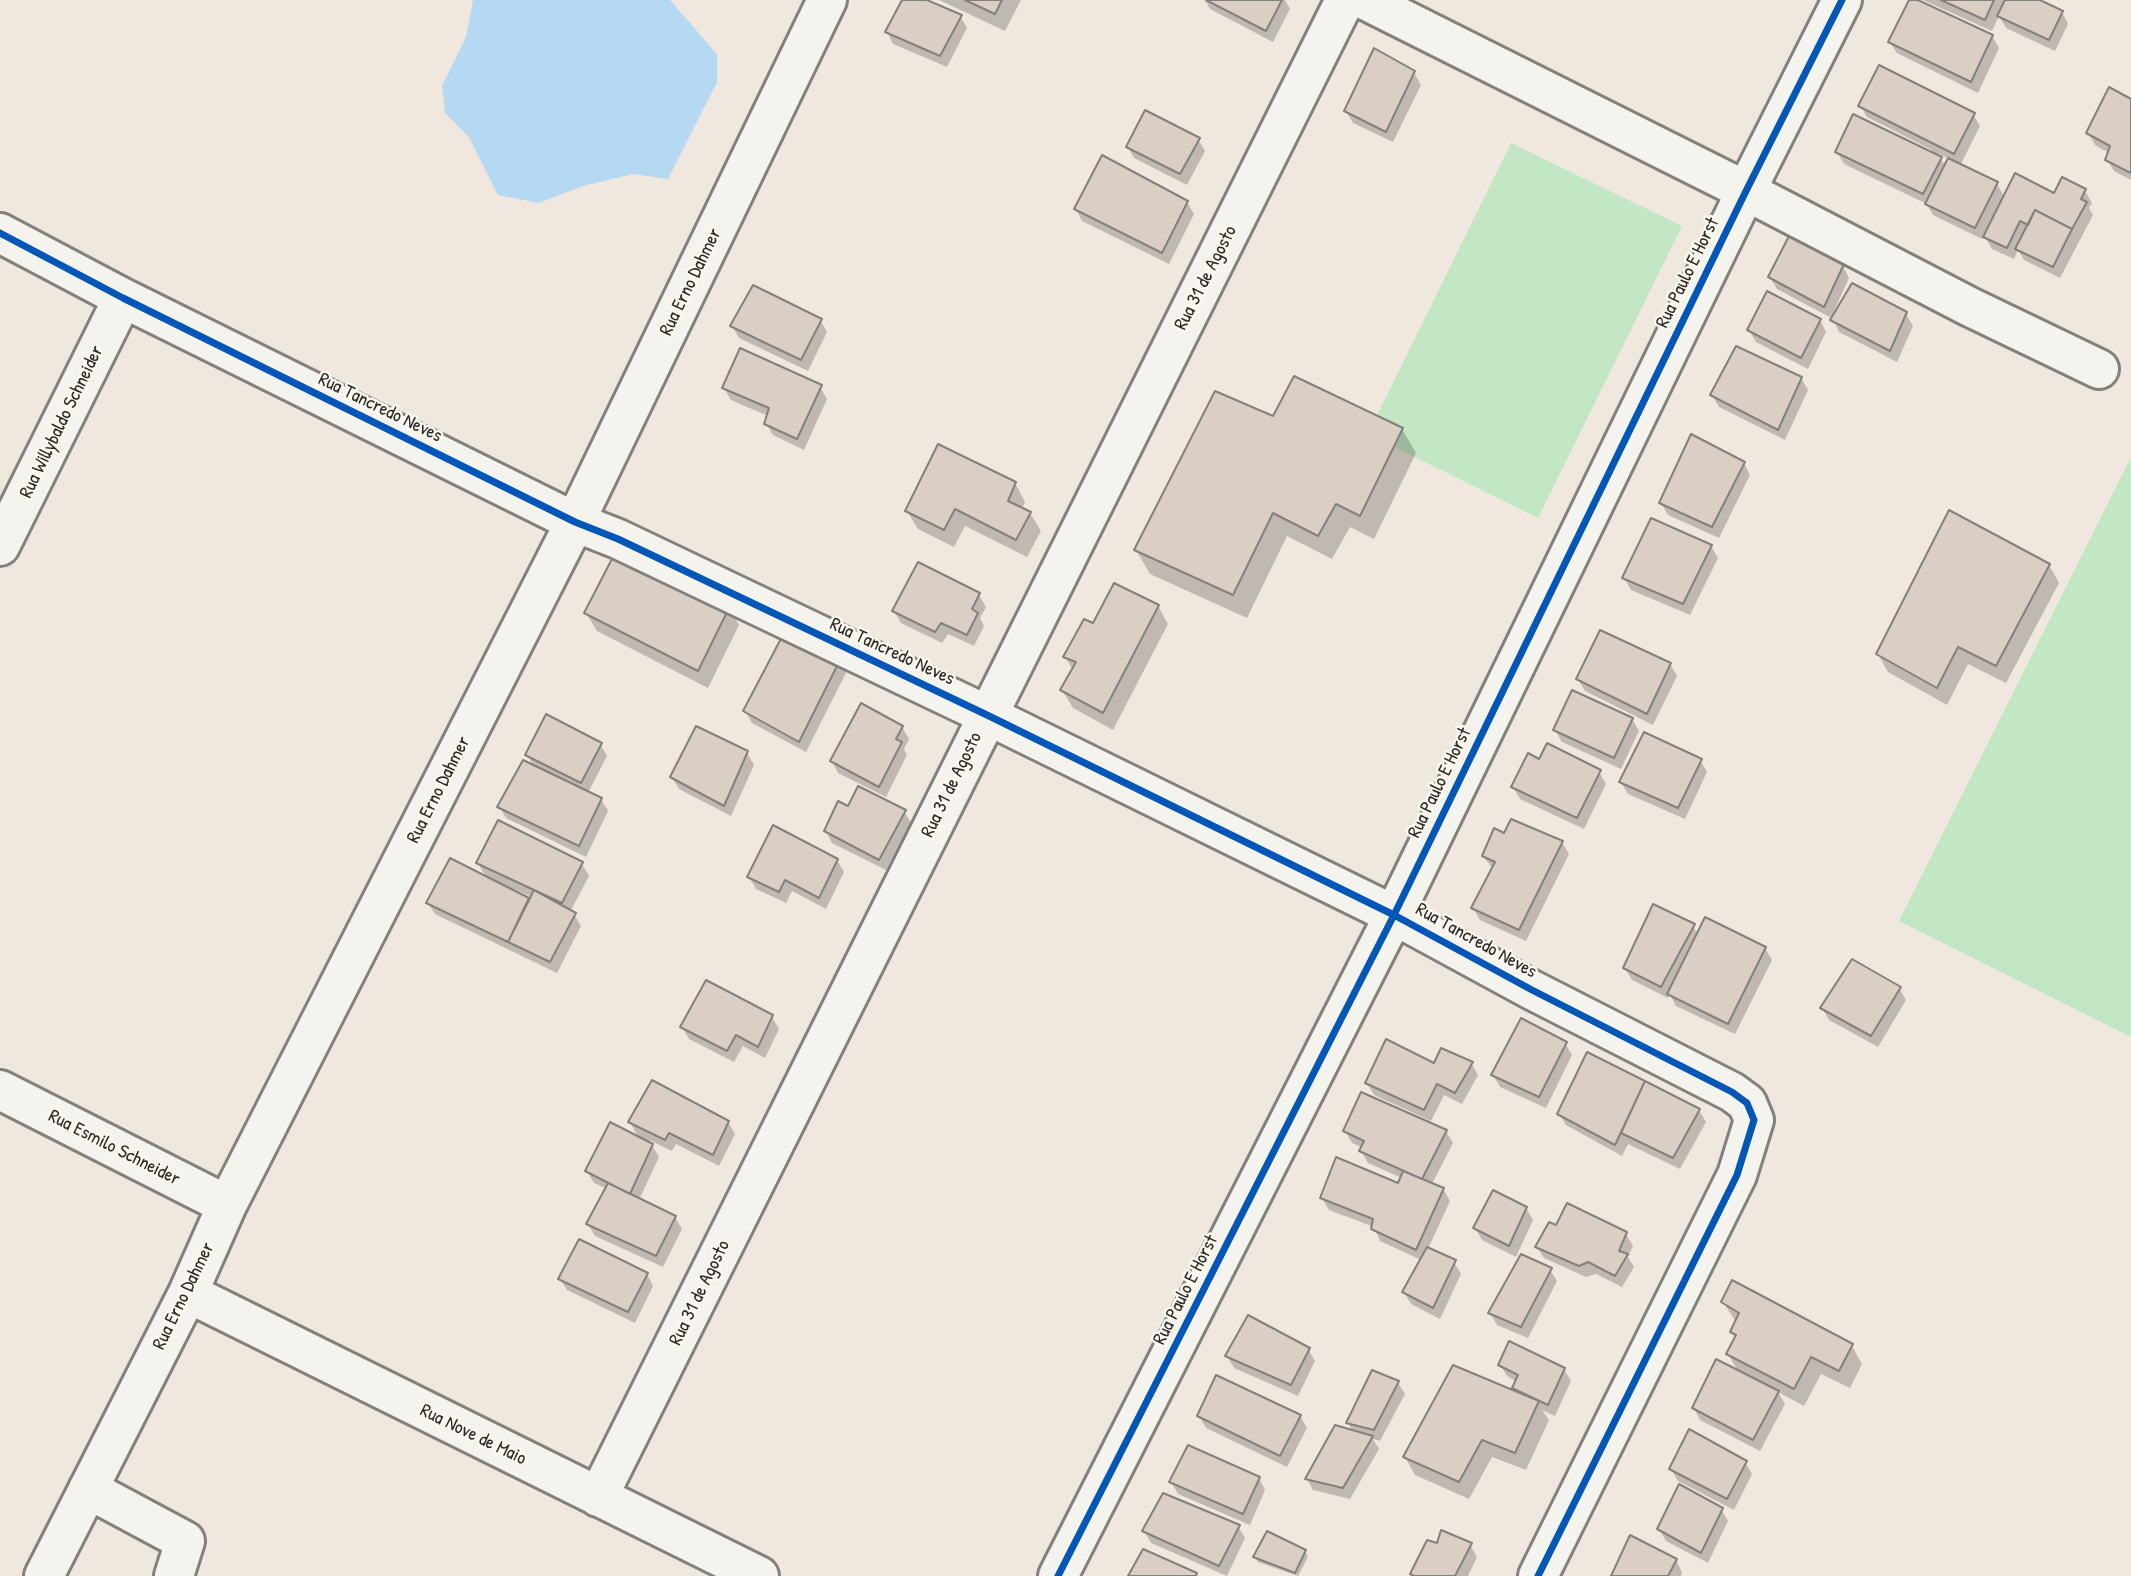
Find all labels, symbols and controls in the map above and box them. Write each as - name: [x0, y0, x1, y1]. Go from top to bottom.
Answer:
- street label: Rua Paulo E Horst: [1651, 214, 1725, 332]
- street label: Rua 31 de Agosto: [1170, 222, 1242, 334]
- street label: Rua Erno Dahmer: [655, 225, 727, 339]
- street label: Rua Willybaldo Schneider: [15, 342, 109, 502]
- street label: Rua Tancredo Neves: [314, 368, 446, 448]
- street label: Rua Tancredo Neves: [826, 613, 958, 691]
- street label: Rua Paulo E Horst: [1403, 724, 1477, 842]
- street label: Rua 31 de Agosto: [917, 729, 987, 841]
- street label: Rua Erno Dahmer: [402, 733, 476, 847]
- street label: Rua Tancredo Neves: [1412, 898, 1540, 984]
- street label: Rua Esmilo Schneider: [44, 1105, 184, 1191]
- street label: Rua Paulo E Horst: [1149, 1231, 1223, 1349]
- street label: Rua 31 de Agosto: [665, 1237, 735, 1349]
- street label: Rua Erno Dahmer: [148, 1239, 220, 1353]
- street label: Rua Nove de Maio: [416, 1399, 530, 1471]

